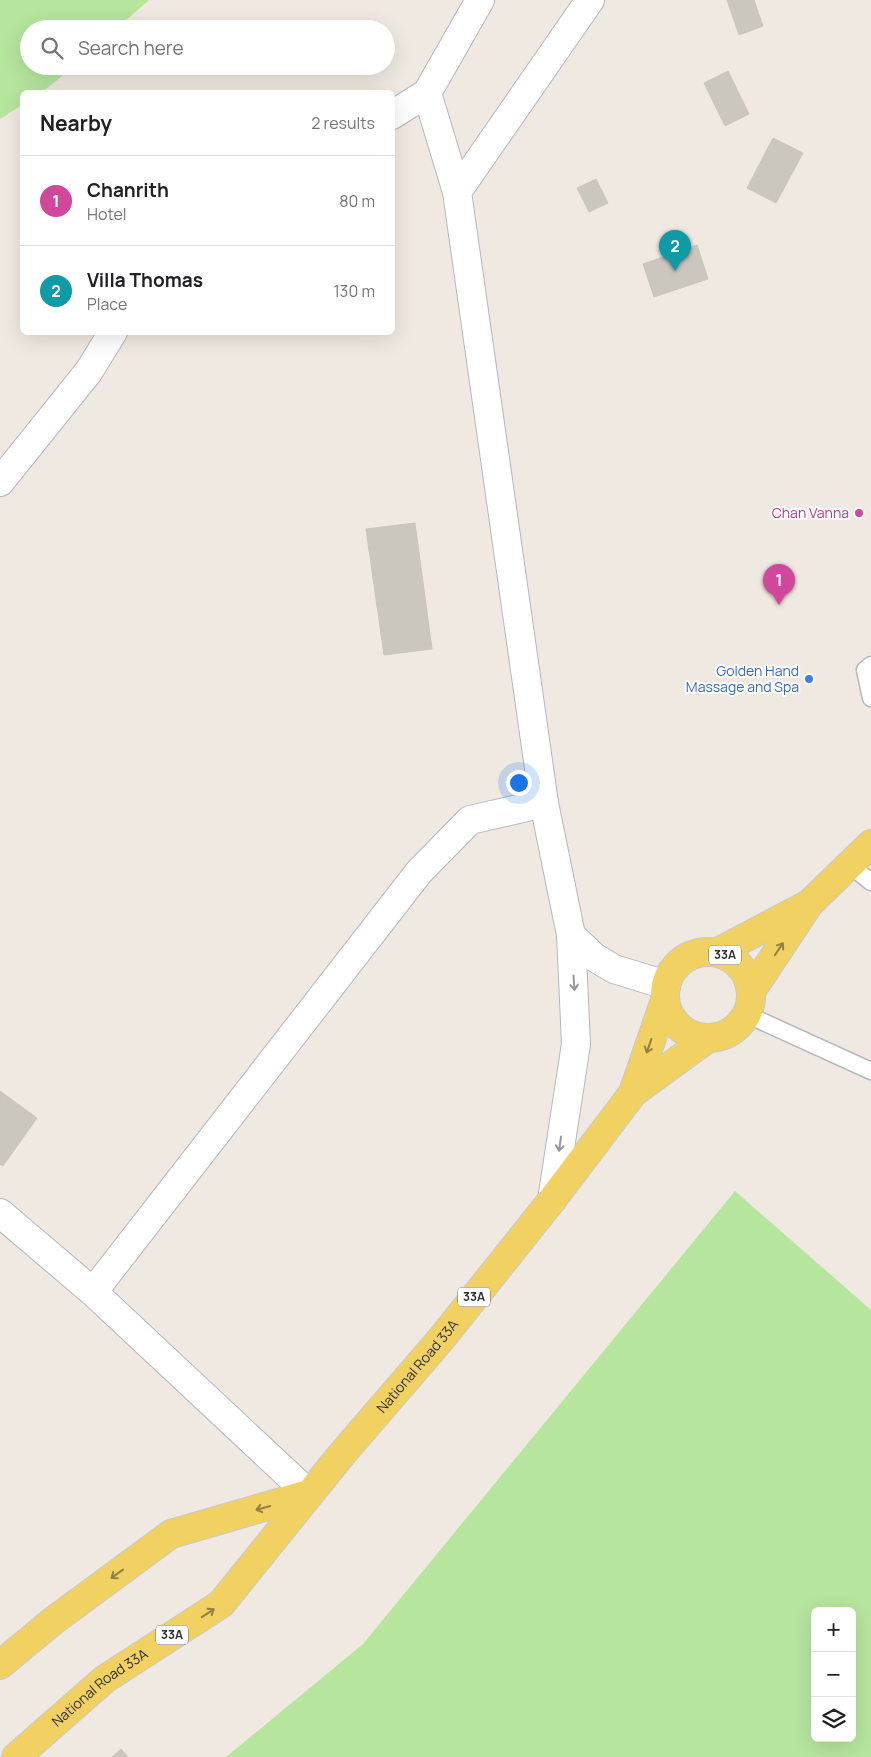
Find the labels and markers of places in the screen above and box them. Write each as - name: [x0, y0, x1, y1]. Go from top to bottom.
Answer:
- pin: 2: [659, 230, 691, 271]
- place label: Chan Vanna: [772, 503, 849, 522]
- marker: Chan Vanna: [853, 507, 865, 519]
- pin: 1: [763, 564, 795, 605]
- place label: Golden Hand Massage and Spa: [686, 661, 799, 696]
- marker: Golden Hand Massage and Spa: [803, 673, 815, 685]

